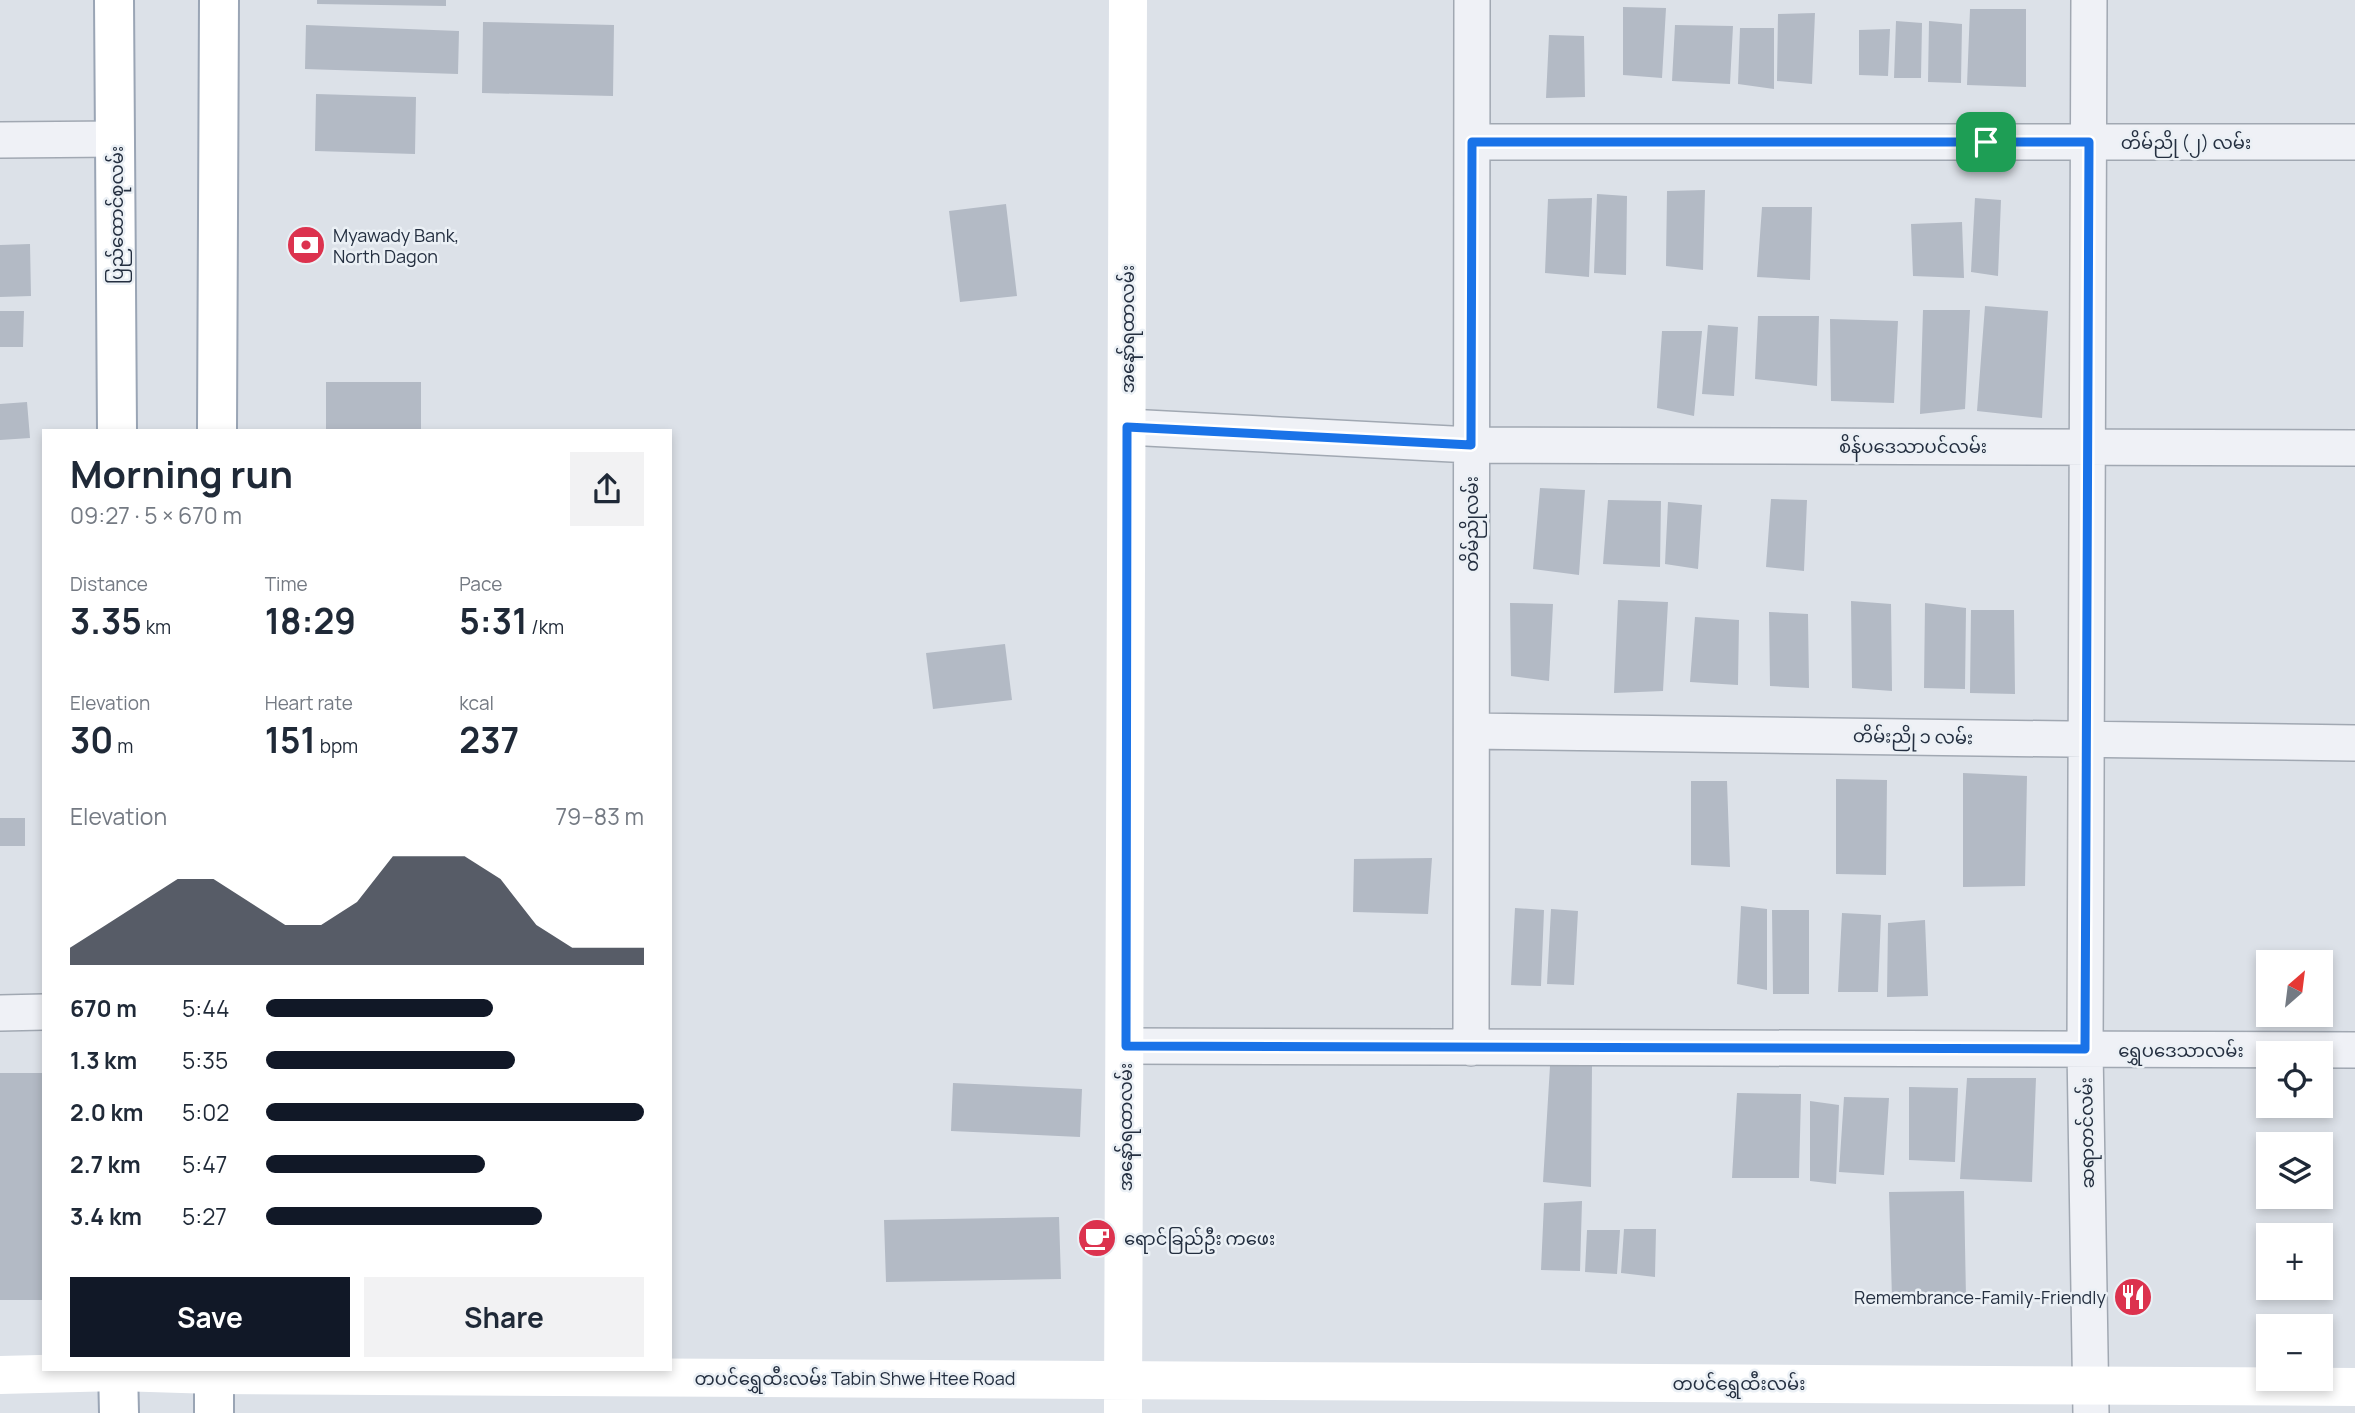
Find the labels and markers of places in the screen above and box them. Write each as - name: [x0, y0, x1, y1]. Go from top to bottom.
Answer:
- pin: [1956, 112, 2016, 172]
- place label: Myawady Bank, North Dagon: [333, 223, 459, 268]
- bank icon: Myawady Bank, North Dagon: [285, 224, 327, 266]
- cafe icon: ရောင်ခြည်ဦး ကဖေး: [1076, 1217, 1118, 1259]
- place label: ရောင်ခြည်ဦး ကဖေး: [1124, 1226, 1275, 1254]
- restaurant icon: Remembrance-Family-Friendly: [2112, 1276, 2154, 1318]
- place label: Remembrance-Family-Friendly: [1854, 1285, 2106, 1309]

